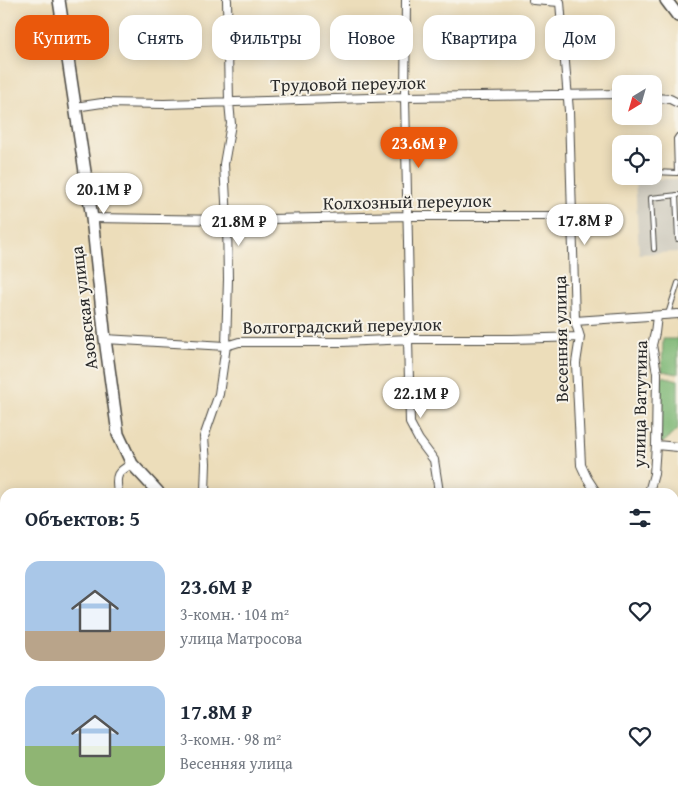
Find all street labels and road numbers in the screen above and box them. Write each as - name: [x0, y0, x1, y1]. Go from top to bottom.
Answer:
- street label: Трудовой переулок: [270, 69, 426, 98]
- street label: Колхозный переулок: [323, 187, 492, 216]
- street label: Азовская улица: [62, 244, 104, 371]
- street label: Весенняя улица: [546, 275, 575, 403]
- street label: Волгоградский переулок: [242, 310, 442, 341]
- street label: улица Ватутина: [625, 340, 654, 469]

